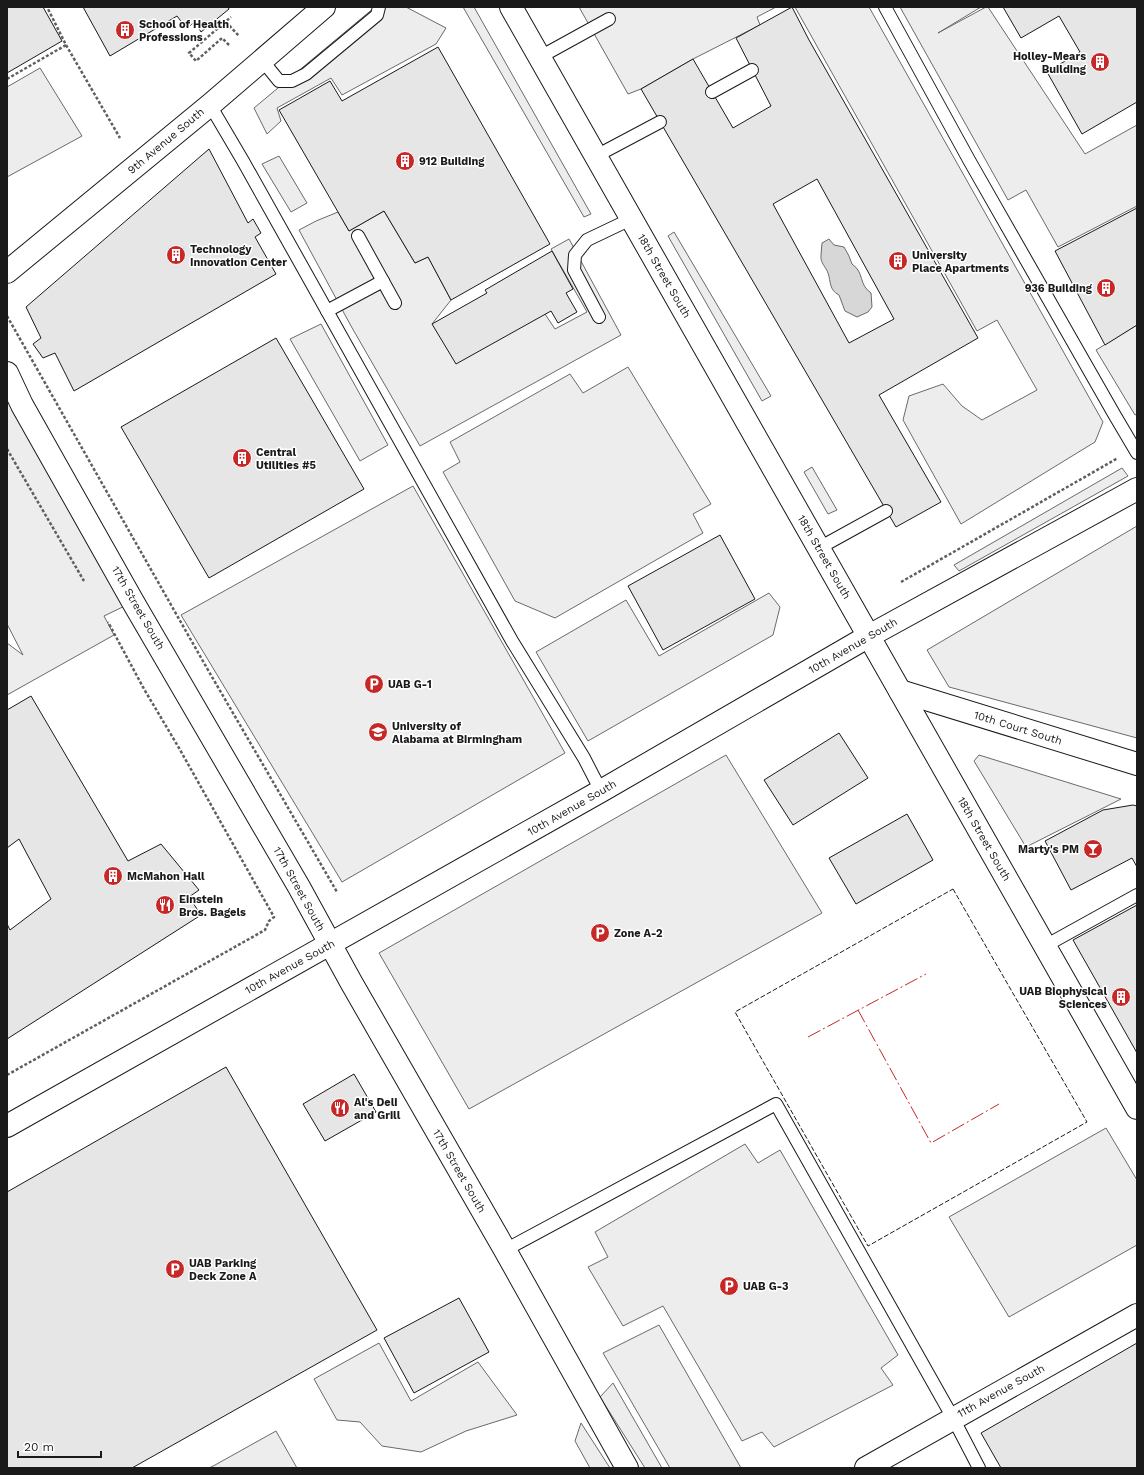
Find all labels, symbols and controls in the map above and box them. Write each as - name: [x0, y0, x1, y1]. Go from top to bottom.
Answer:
- place label: School of Health Professions: [139, 18, 229, 44]
- building icon: School of Health Professions: [114, 19, 136, 41]
- place label: Holley-Mears Building: [1013, 50, 1087, 76]
- building icon: Holley-Mears Building: [1089, 51, 1111, 73]
- street label: 9th Avenue South: [125, 105, 207, 177]
- building icon: 912 Building: [394, 150, 416, 172]
- place label: 912 Building: [419, 155, 485, 168]
- street label: 18th Street South: [635, 232, 693, 320]
- place label: Technology Innovation Center: [190, 243, 287, 269]
- building icon: Technology Innovation Center: [165, 244, 187, 266]
- place label: University Place Apartments: [912, 249, 1009, 275]
- building icon: University Place Apartments: [887, 250, 909, 272]
- building icon: 936 Building: [1095, 277, 1117, 299]
- place label: 936 Building: [1025, 282, 1093, 295]
- place label: Central Utilities #5: [256, 446, 316, 472]
- building icon: Central Utilities #5: [231, 447, 253, 469]
- street label: 18th Street South: [795, 513, 853, 601]
- street label: 17th Street South: [109, 564, 167, 652]
- street label: 10th Avenue South: [806, 615, 900, 677]
- parking icon: UAB G-1: [363, 673, 385, 695]
- place label: UAB G-1: [388, 678, 432, 691]
- street label: 10th Court South: [972, 708, 1064, 748]
- place label: University of Alabama at Birmingham: [392, 720, 522, 746]
- school or university icon: University of Alabama at Birmingham: [367, 721, 389, 743]
- street label: 10th Avenue South: [525, 777, 619, 839]
- street label: 18th Street South: [955, 795, 1013, 883]
- bar icon: Marty's PM: [1082, 838, 1104, 860]
- place label: Marty's PM: [1018, 843, 1079, 856]
- street label: 17th Street South: [270, 845, 328, 933]
- building icon: McMahon Hall: [102, 865, 124, 887]
- place label: McMahon Hall: [127, 870, 205, 883]
- place label: Einstein Bros. Bagels: [179, 893, 246, 919]
- restaurant icon: Einstein Bros. Bagels: [154, 894, 176, 916]
- parking icon: Zone A-2: [589, 922, 611, 944]
- place label: Zone A-2: [614, 927, 663, 940]
- street label: 10th Avenue South: [243, 937, 337, 997]
- place label: UAB Biophysical Sciences: [1019, 985, 1107, 1011]
- building icon: UAB Biophysical Sciences: [1110, 986, 1132, 1008]
- place label: Al's Deli and Grill: [354, 1096, 401, 1122]
- restaurant icon: Al's Deli and Grill: [329, 1097, 351, 1119]
- street label: 17th Street South: [430, 1127, 488, 1215]
- place label: UAB Parking Deck Zone A: [189, 1257, 257, 1283]
- parking icon: UAB Parking Deck Zone A: [164, 1258, 186, 1280]
- parking icon: UAB G-3: [718, 1275, 740, 1297]
- place label: UAB G-3: [743, 1280, 789, 1293]
- street label: 11th Avenue South: [955, 1362, 1047, 1420]
- scale bar: [18, 1433, 101, 1459]
- text: 20 m: [24, 1440, 54, 1454]

